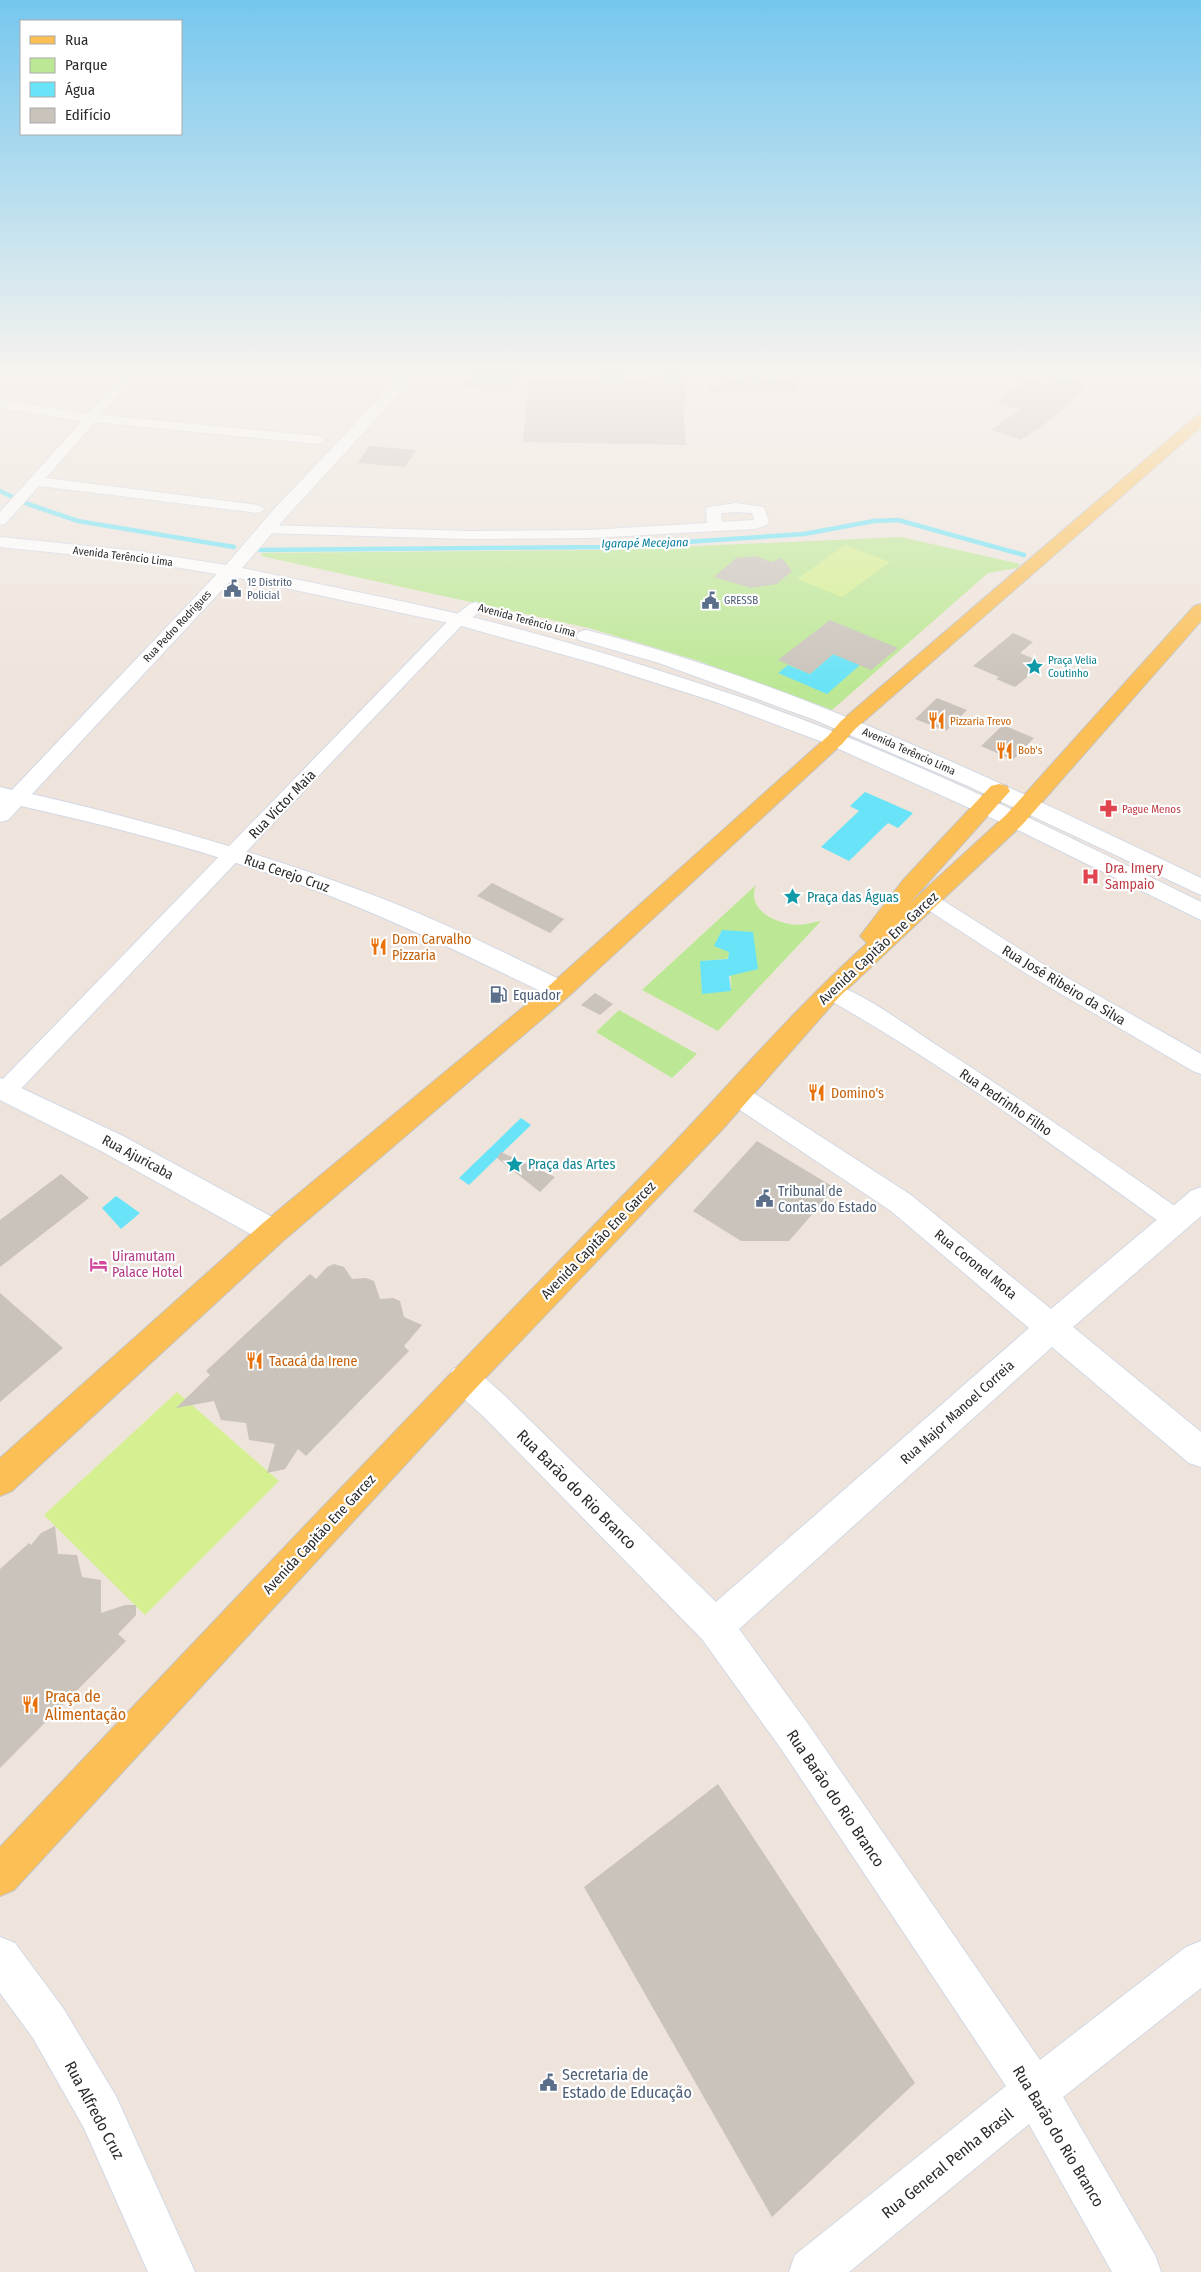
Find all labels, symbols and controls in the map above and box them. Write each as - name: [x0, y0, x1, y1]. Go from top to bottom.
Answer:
- legend: [20, 20, 182, 135]
- text: Rua: [65, 31, 88, 49]
- text: Parque: [65, 56, 108, 74]
- text: Água: [65, 81, 95, 99]
- text: Edifício: [65, 106, 111, 124]
- water label: Igarapé Mecejana: [601, 535, 689, 551]
- street label: Avenida Terêncio Lima: [72, 544, 174, 569]
- place label: 1º Distrito Policial: [247, 576, 292, 602]
- public building icon: 1º Distrito Policial: [223, 578, 243, 598]
- street label: Rua Pedro Rodrigues: [141, 588, 214, 665]
- public building icon: GRESSB: [700, 590, 720, 610]
- place label: GRESSB: [724, 594, 758, 607]
- street label: Avenida Terêncio Lima: [477, 601, 577, 640]
- place label: Praça Velia Coutinho: [1048, 654, 1097, 680]
- place icon: Praça Velia Coutinho: [1024, 656, 1044, 676]
- restaurant icon: Pizzaria Trevo: [926, 711, 946, 731]
- place label: Pizzaria Trevo: [950, 715, 1012, 728]
- street label: Avenida Terêncio Lima: [860, 725, 957, 778]
- restaurant icon: Bob's: [994, 740, 1014, 760]
- place label: Bob's: [1018, 744, 1043, 757]
- street label: Rua Victor Maia: [245, 766, 319, 842]
- pharmacy icon: Pague Menos: [1098, 799, 1118, 819]
- place label: Pague Menos: [1122, 803, 1181, 816]
- street label: Rua Cerejo Cruz: [242, 851, 332, 896]
- place label: Dra. Imery Sampaio: [1105, 860, 1164, 893]
- hospital icon: Dra. Imery Sampaio: [1081, 866, 1101, 886]
- place icon: Praça das Águas: [783, 887, 803, 907]
- place label: Praça das Águas: [807, 888, 899, 906]
- street label: Avenida Capitão Ene Garcez: [815, 888, 942, 1008]
- place label: Dom Carvalho Pizzaria: [392, 931, 471, 964]
- restaurant icon: Dom Carvalho Pizzaria: [368, 937, 388, 957]
- street label: Rua José Ribeiro da Silva: [999, 942, 1129, 1029]
- fuel station icon: Equador: [489, 985, 509, 1005]
- place label: Equador: [513, 987, 561, 1004]
- street label: Rua Pedrinho Filho: [956, 1065, 1055, 1140]
- restaurant icon: Domino's: [807, 1083, 827, 1103]
- place label: Domino's: [831, 1085, 884, 1102]
- street label: Rua Ajuricaba: [99, 1131, 177, 1183]
- place icon: Praça das Artes: [504, 1154, 524, 1174]
- place label: Praça das Artes: [528, 1156, 615, 1173]
- street label: Avenida Capitão Ene Garcez: [538, 1178, 659, 1303]
- place label: Tribunal de Contas do Estado: [778, 1183, 877, 1216]
- public building icon: Tribunal de Contas do Estado: [754, 1189, 774, 1209]
- street label: Rua Coronel Mota: [931, 1226, 1020, 1303]
- place label: Uiramutam Palace Hotel: [112, 1248, 183, 1281]
- hotel icon: Uiramutam Palace Hotel: [88, 1254, 108, 1274]
- restaurant icon: Tacacá da Irene: [245, 1351, 265, 1371]
- place label: Tacacá da Irene: [269, 1353, 357, 1370]
- street label: Rua Major Manoel Correia: [897, 1357, 1018, 1468]
- street label: Rua Barão do Rio Branco: [513, 1426, 640, 1553]
- street label: Avenida Capitão Ene Garcez: [260, 1471, 380, 1598]
- place label: Praça de Alimentação: [45, 1687, 126, 1724]
- restaurant icon: Praça de Alimentação: [21, 1695, 41, 1715]
- street label: Rua Barão do Rio Branco: [783, 1726, 889, 1870]
- street label: Rua Alfredo Cruz: [61, 2058, 128, 2162]
- street label: Rua Barão do Rio Branco: [1009, 2062, 1108, 2210]
- place label: Secretaria de Estado de Educação: [562, 2065, 692, 2102]
- public building icon: Secretaria de Estado de Educação: [538, 2073, 558, 2093]
- street label: Rua General Penha Brasil: [878, 2104, 1017, 2222]

